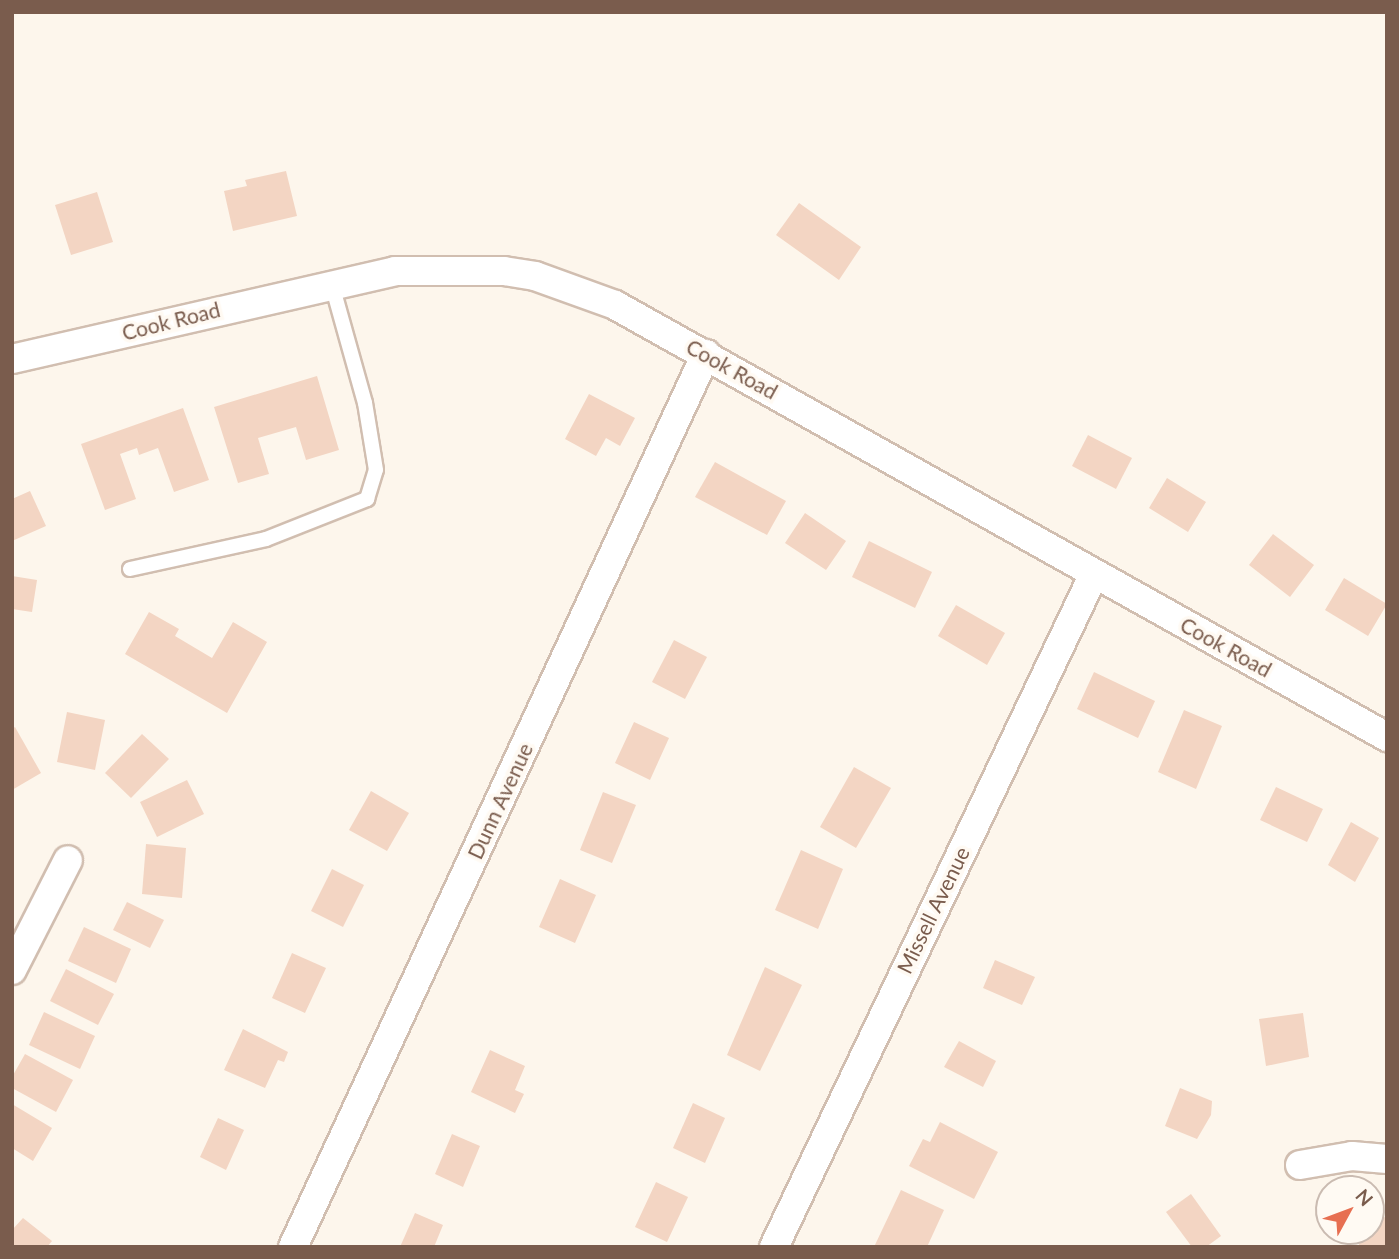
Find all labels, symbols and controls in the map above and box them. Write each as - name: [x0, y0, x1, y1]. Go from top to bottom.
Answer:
- street label: Cook Road: [119, 297, 223, 345]
- street label: Cook Road: [682, 334, 782, 404]
- street label: Cook Road: [1176, 612, 1276, 682]
- street label: Dunn Avenue: [462, 739, 538, 863]
- street label: Missell Avenue: [891, 842, 975, 978]
- north arrow: [1315, 1175, 1385, 1245]
- text: N: [1351, 1184, 1378, 1210]

